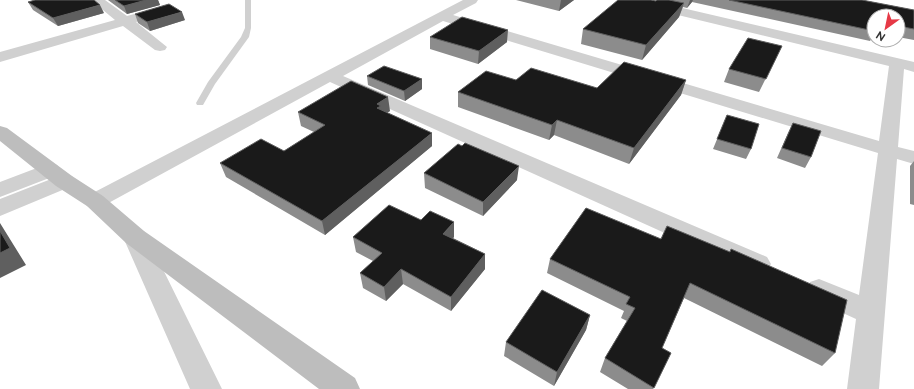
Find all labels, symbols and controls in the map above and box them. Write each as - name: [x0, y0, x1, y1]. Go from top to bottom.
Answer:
- north arrow: [866, 8, 906, 48]
- text: N: [874, 28, 888, 44]

